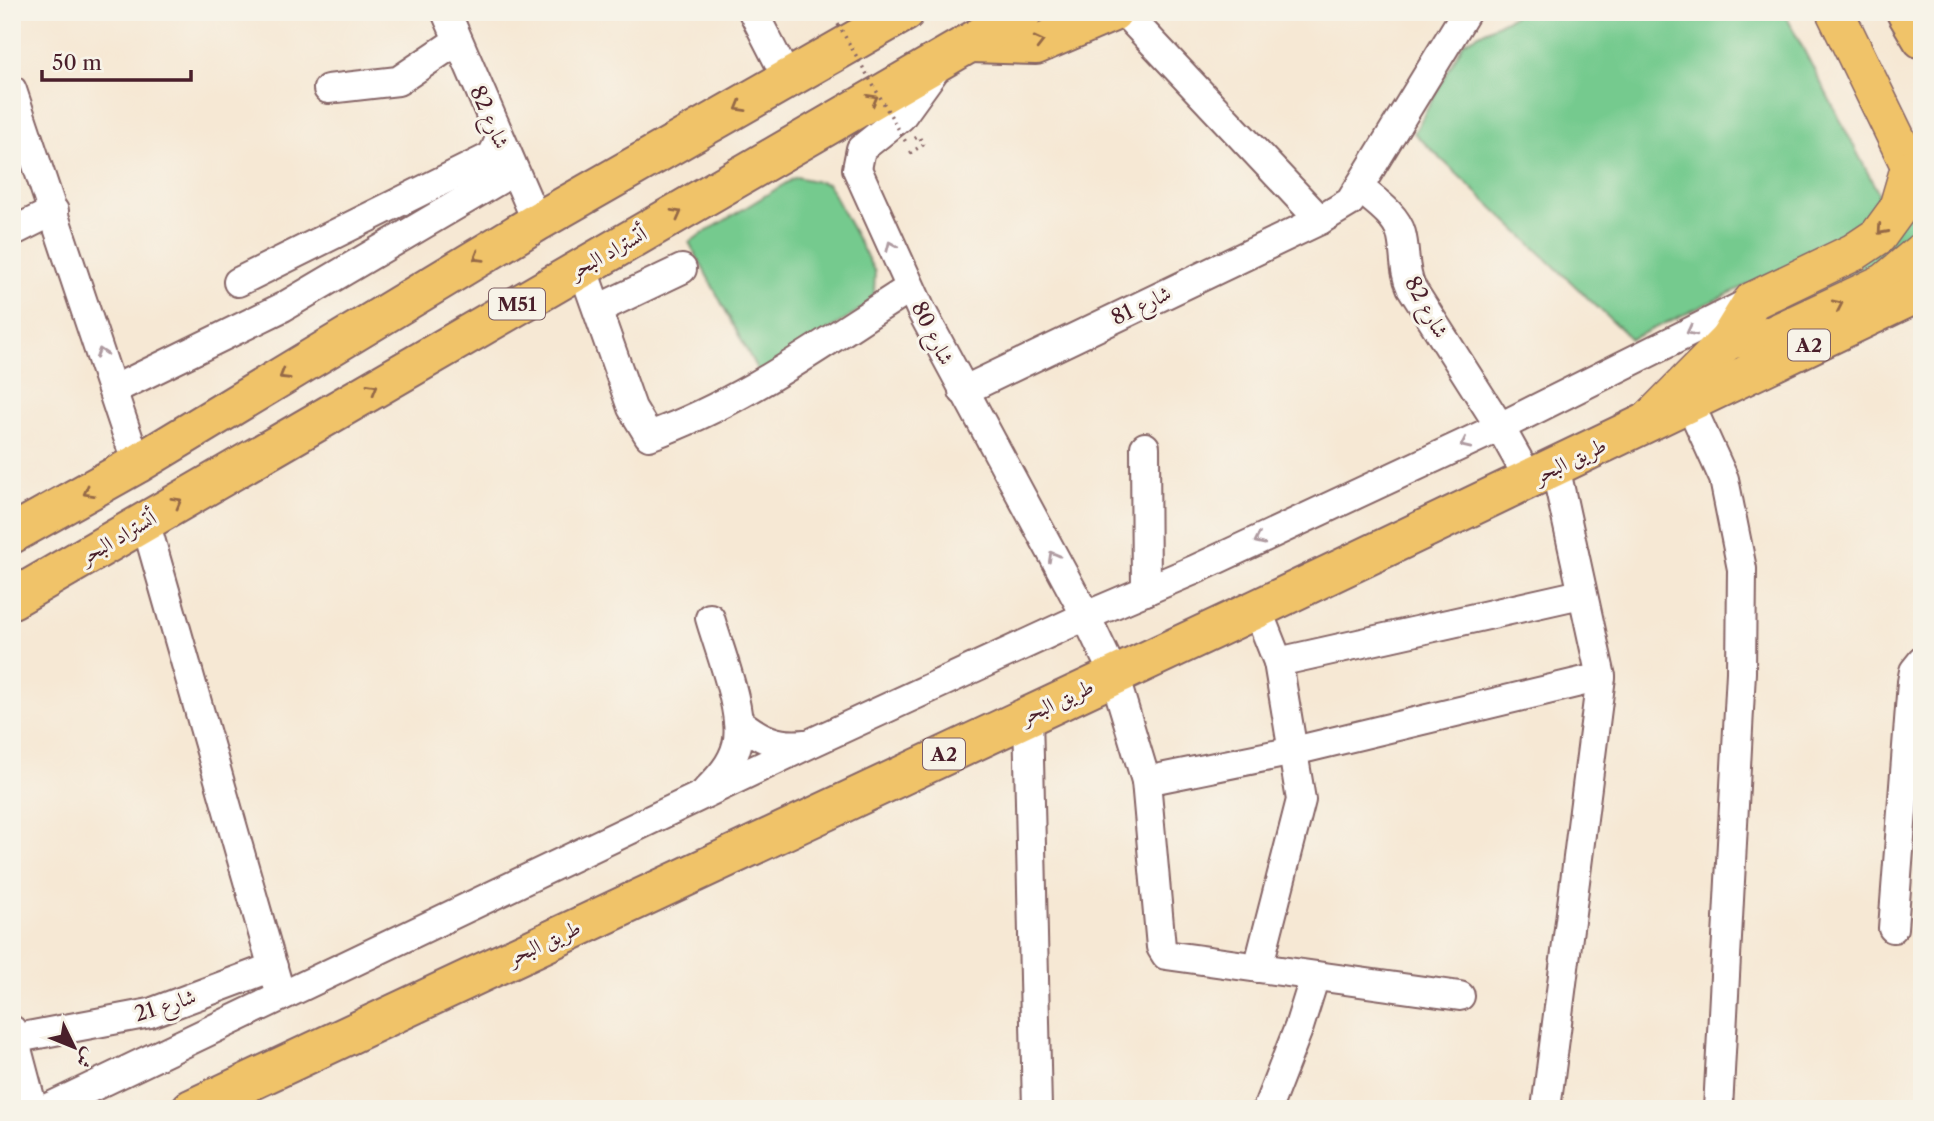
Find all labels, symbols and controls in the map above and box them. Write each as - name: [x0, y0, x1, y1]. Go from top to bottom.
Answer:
- one-way arrow: [1032, 36, 1044, 50]
- scale bar: [42, 38, 191, 82]
- text: 50 m: [52, 50, 102, 75]
- street label: شارع 82: [460, 81, 515, 155]
- one-way arrow: [866, 94, 879, 107]
- one-way arrow: [735, 99, 748, 112]
- one-way arrow: [670, 209, 682, 222]
- street label: أتستراد البحر: [562, 219, 651, 285]
- one-way arrow: [1878, 222, 1890, 235]
- one-way arrow: [885, 241, 899, 253]
- one-way arrow: [473, 249, 486, 262]
- street label: شارع 82: [1395, 272, 1454, 345]
- street label: شارع 81: [1107, 280, 1178, 336]
- road number: M51: [489, 288, 545, 320]
- street label: شارع 80: [901, 297, 960, 372]
- one-way arrow: [1831, 299, 1843, 313]
- one-way arrow: [1686, 323, 1698, 337]
- road number: A2: [1788, 330, 1830, 360]
- one-way arrow: [94, 347, 109, 359]
- one-way arrow: [278, 367, 291, 380]
- one-way arrow: [366, 383, 379, 396]
- street label: طريق البحر: [1528, 432, 1611, 490]
- one-way arrow: [1460, 435, 1472, 449]
- one-way arrow: [83, 484, 96, 497]
- one-way arrow: [169, 498, 182, 511]
- street label: أتستراد البحر: [72, 503, 161, 571]
- one-way arrow: [1254, 532, 1266, 546]
- one-way arrow: [1048, 551, 1061, 563]
- street label: طريق البحر: [1015, 673, 1098, 730]
- road number: A2: [923, 738, 965, 769]
- street label: طريق البحر: [502, 914, 585, 971]
- street label: شارع 21: [131, 983, 201, 1032]
- north arrow: [38, 1012, 108, 1082]
- text: ش: [71, 1044, 101, 1073]

